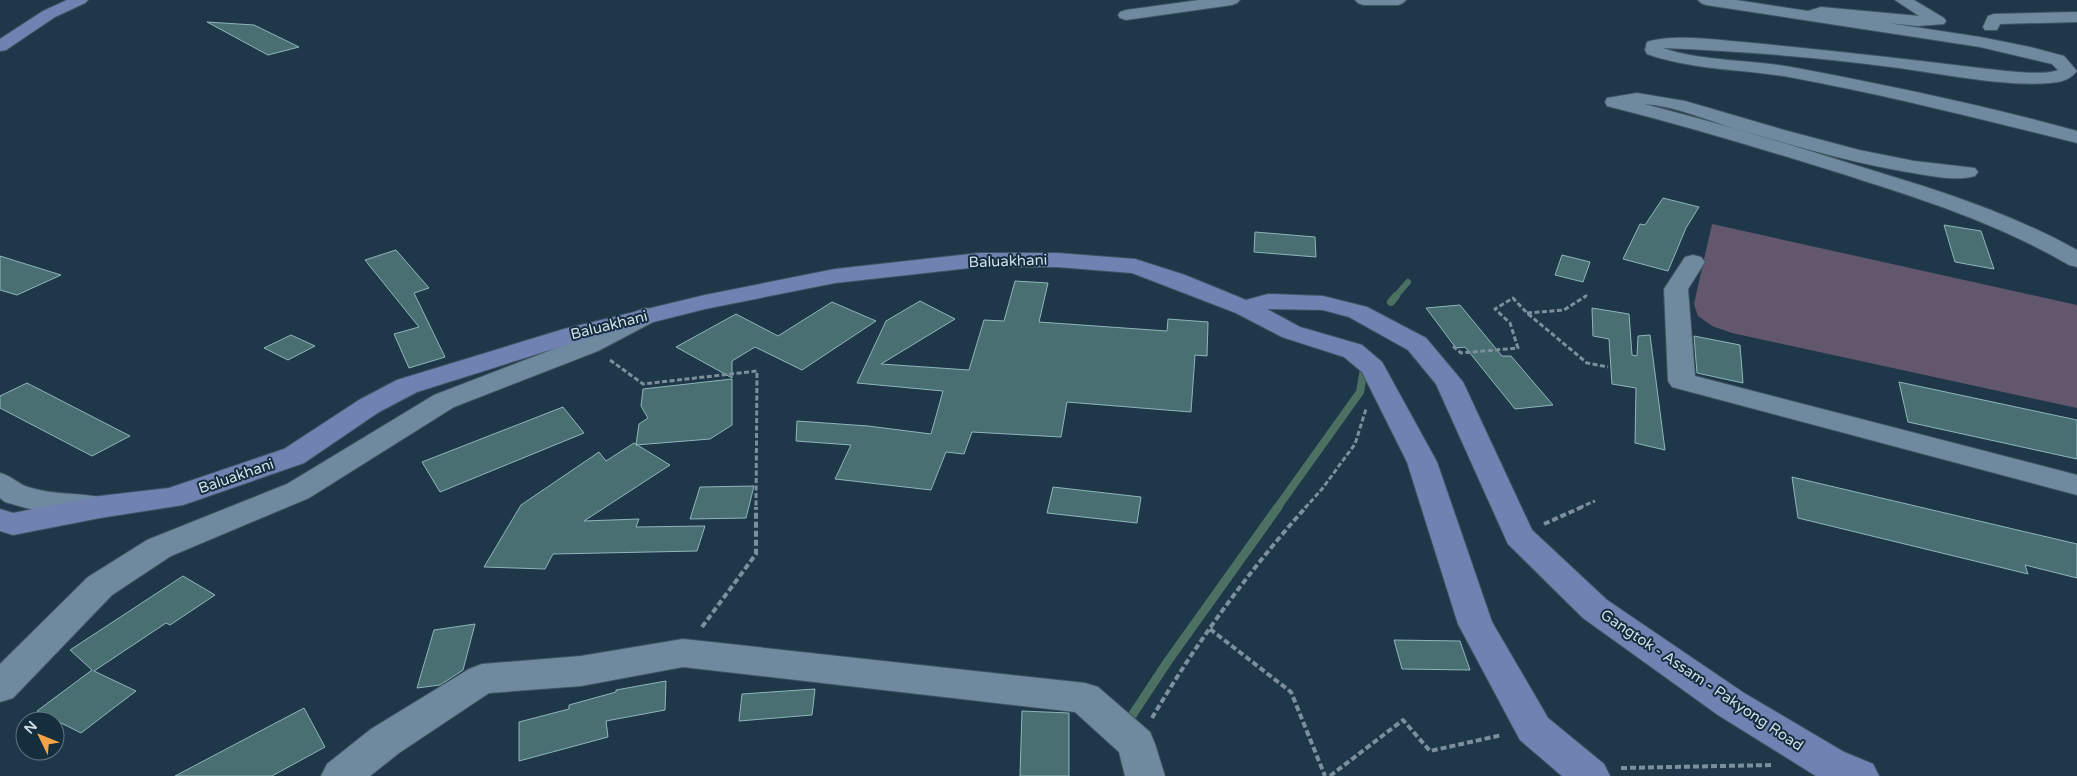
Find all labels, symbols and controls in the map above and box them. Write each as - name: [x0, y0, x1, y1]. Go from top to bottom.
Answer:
- street label: Baluakhani: [968, 251, 1048, 271]
- street label: Baluakhani: [569, 307, 649, 343]
- street label: Baluakhani: [196, 455, 276, 497]
- street label: Gangtok - Assam - Pakyong Road: [1597, 605, 1807, 755]
- north arrow: [15, 711, 65, 761]
- text: N: [21, 718, 41, 737]

